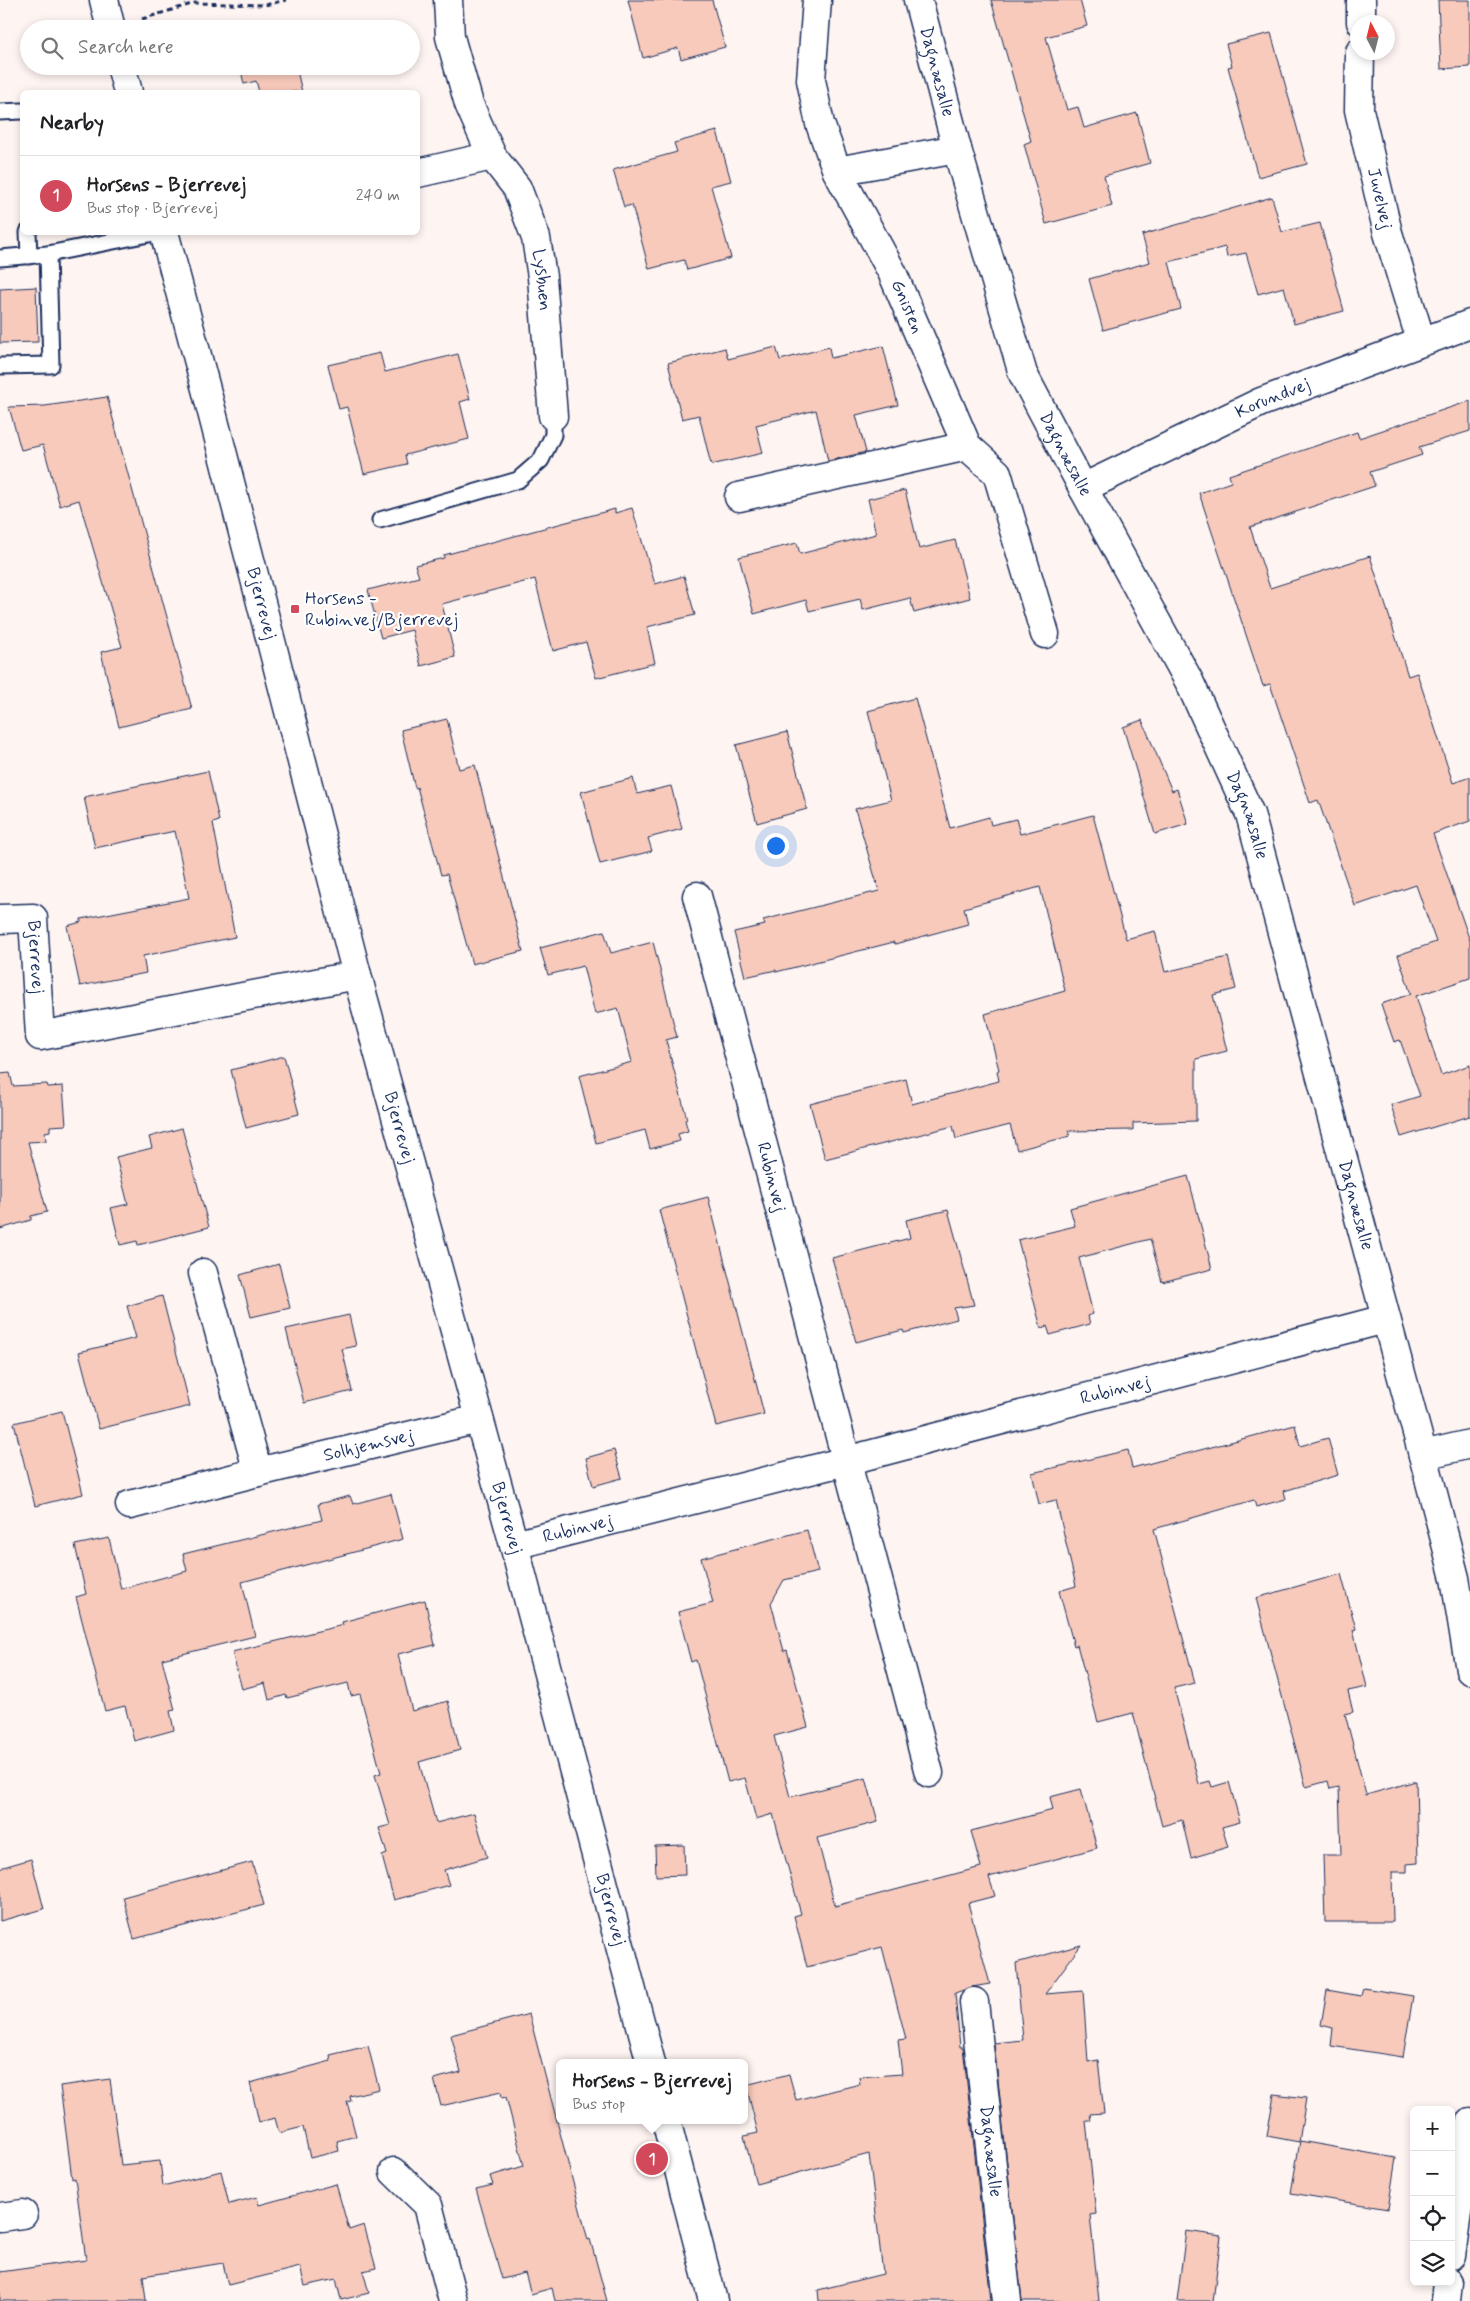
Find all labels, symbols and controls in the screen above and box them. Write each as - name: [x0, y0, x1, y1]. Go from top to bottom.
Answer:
- north arrow: [1350, 15, 1395, 60]
- search box: [20, 20, 420, 75]
- street label: Dagnæsalle: [913, 24, 960, 119]
- icon: search: [38, 34, 66, 62]
- text: Search here: [78, 35, 174, 60]
- text: Nearby: [40, 109, 104, 137]
- street label: Juvelvej: [1361, 165, 1399, 232]
- text: Horsens - Bjerrevej: [87, 173, 246, 198]
- text: 1: [52, 185, 60, 206]
- text: 240 m: [356, 185, 400, 206]
- text: Bus stop · Bjerrevej: [87, 198, 218, 219]
- street label: Lysbuen: [526, 247, 557, 312]
- street label: Gnisten: [885, 276, 929, 337]
- street label: Korundvej: [1231, 373, 1314, 425]
- street label: Dagnæsalle: [1033, 408, 1097, 501]
- street label: Bjerrevej: [240, 565, 282, 642]
- place label: Horsens - Rubinvej/Bjerrevej: [305, 587, 458, 632]
- marker: Horsens - Rubinvej/Bjerrevej: [289, 603, 301, 615]
- street label: Dagnæsalle: [1220, 767, 1274, 862]
- your location: [763, 833, 789, 859]
- street label: Bjerrevej: [21, 919, 49, 994]
- street label: Bjerrevej: [378, 1089, 420, 1166]
- street label: Rubinvej: [751, 1140, 792, 1215]
- street label: Dagnæsalle: [1332, 1157, 1379, 1253]
- street label: Rubinvej: [1078, 1369, 1153, 1411]
- street label: Solhjemsvej: [321, 1423, 416, 1468]
- street label: Bjerrevej: [485, 1479, 528, 1557]
- street label: Rubinvej: [540, 1508, 616, 1549]
- street label: Bjerrevej: [589, 1871, 631, 1948]
- popup: [556, 2059, 748, 2124]
- text: Horsens - Bjerrevej: [572, 2069, 732, 2094]
- text: Bus stop: [572, 2094, 625, 2115]
- street label: Dagnæsalle: [973, 2104, 1007, 2198]
- map controls: [1410, 2106, 1455, 2286]
- button: +: [1410, 2106, 1455, 2151]
- pin: 1: [636, 2140, 668, 2178]
- button: −: [1410, 2151, 1455, 2196]
- button: locate: [1410, 2196, 1455, 2241]
- button: layers: [1410, 2241, 1455, 2286]

